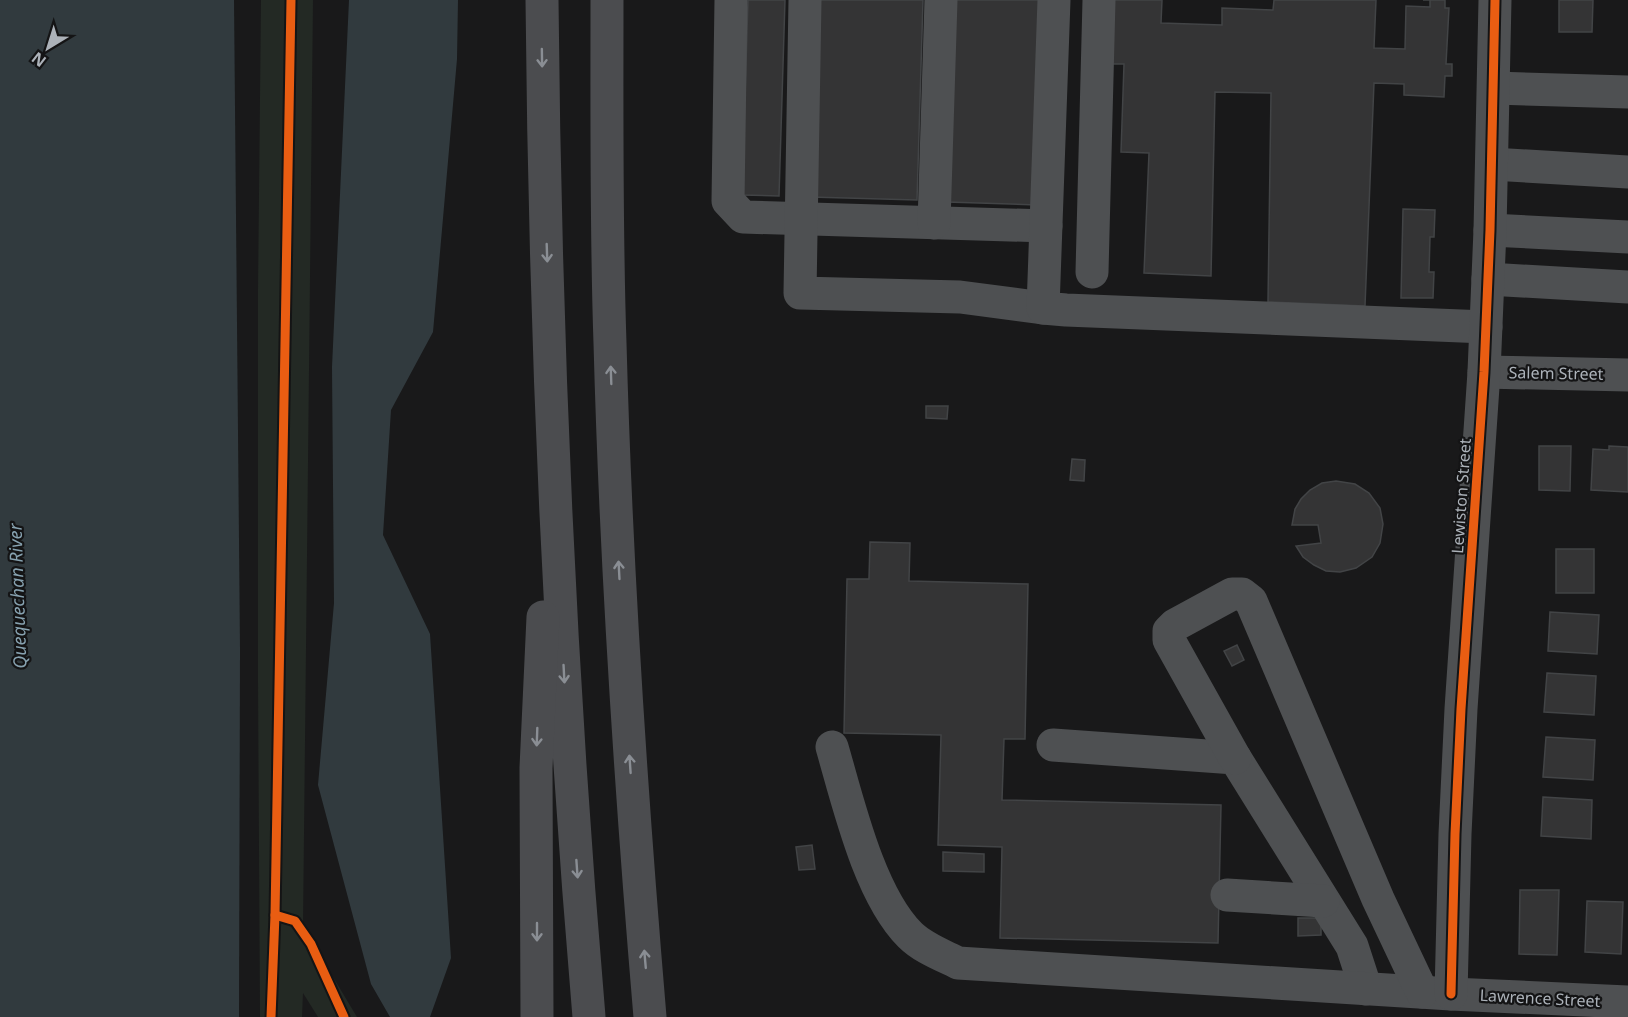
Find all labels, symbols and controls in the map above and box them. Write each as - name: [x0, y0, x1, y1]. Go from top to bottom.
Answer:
- north arrow: [18, 18, 78, 78]
- text: N: [27, 47, 51, 72]
- one-way arrow: [537, 48, 548, 68]
- one-way arrow: [542, 243, 553, 263]
- street label: Salem Street: [1508, 361, 1604, 385]
- one-way arrow: [605, 365, 616, 385]
- street label: Lewiston Street: [1446, 437, 1476, 554]
- water label: Quequechan River: [2, 522, 32, 669]
- one-way arrow: [614, 560, 625, 580]
- one-way arrow: [559, 664, 570, 684]
- one-way arrow: [531, 726, 543, 746]
- one-way arrow: [625, 755, 636, 775]
- one-way arrow: [572, 858, 583, 878]
- one-way arrow: [531, 921, 543, 941]
- one-way arrow: [639, 949, 650, 969]
- street label: Lawrence Street: [1479, 984, 1601, 1012]

